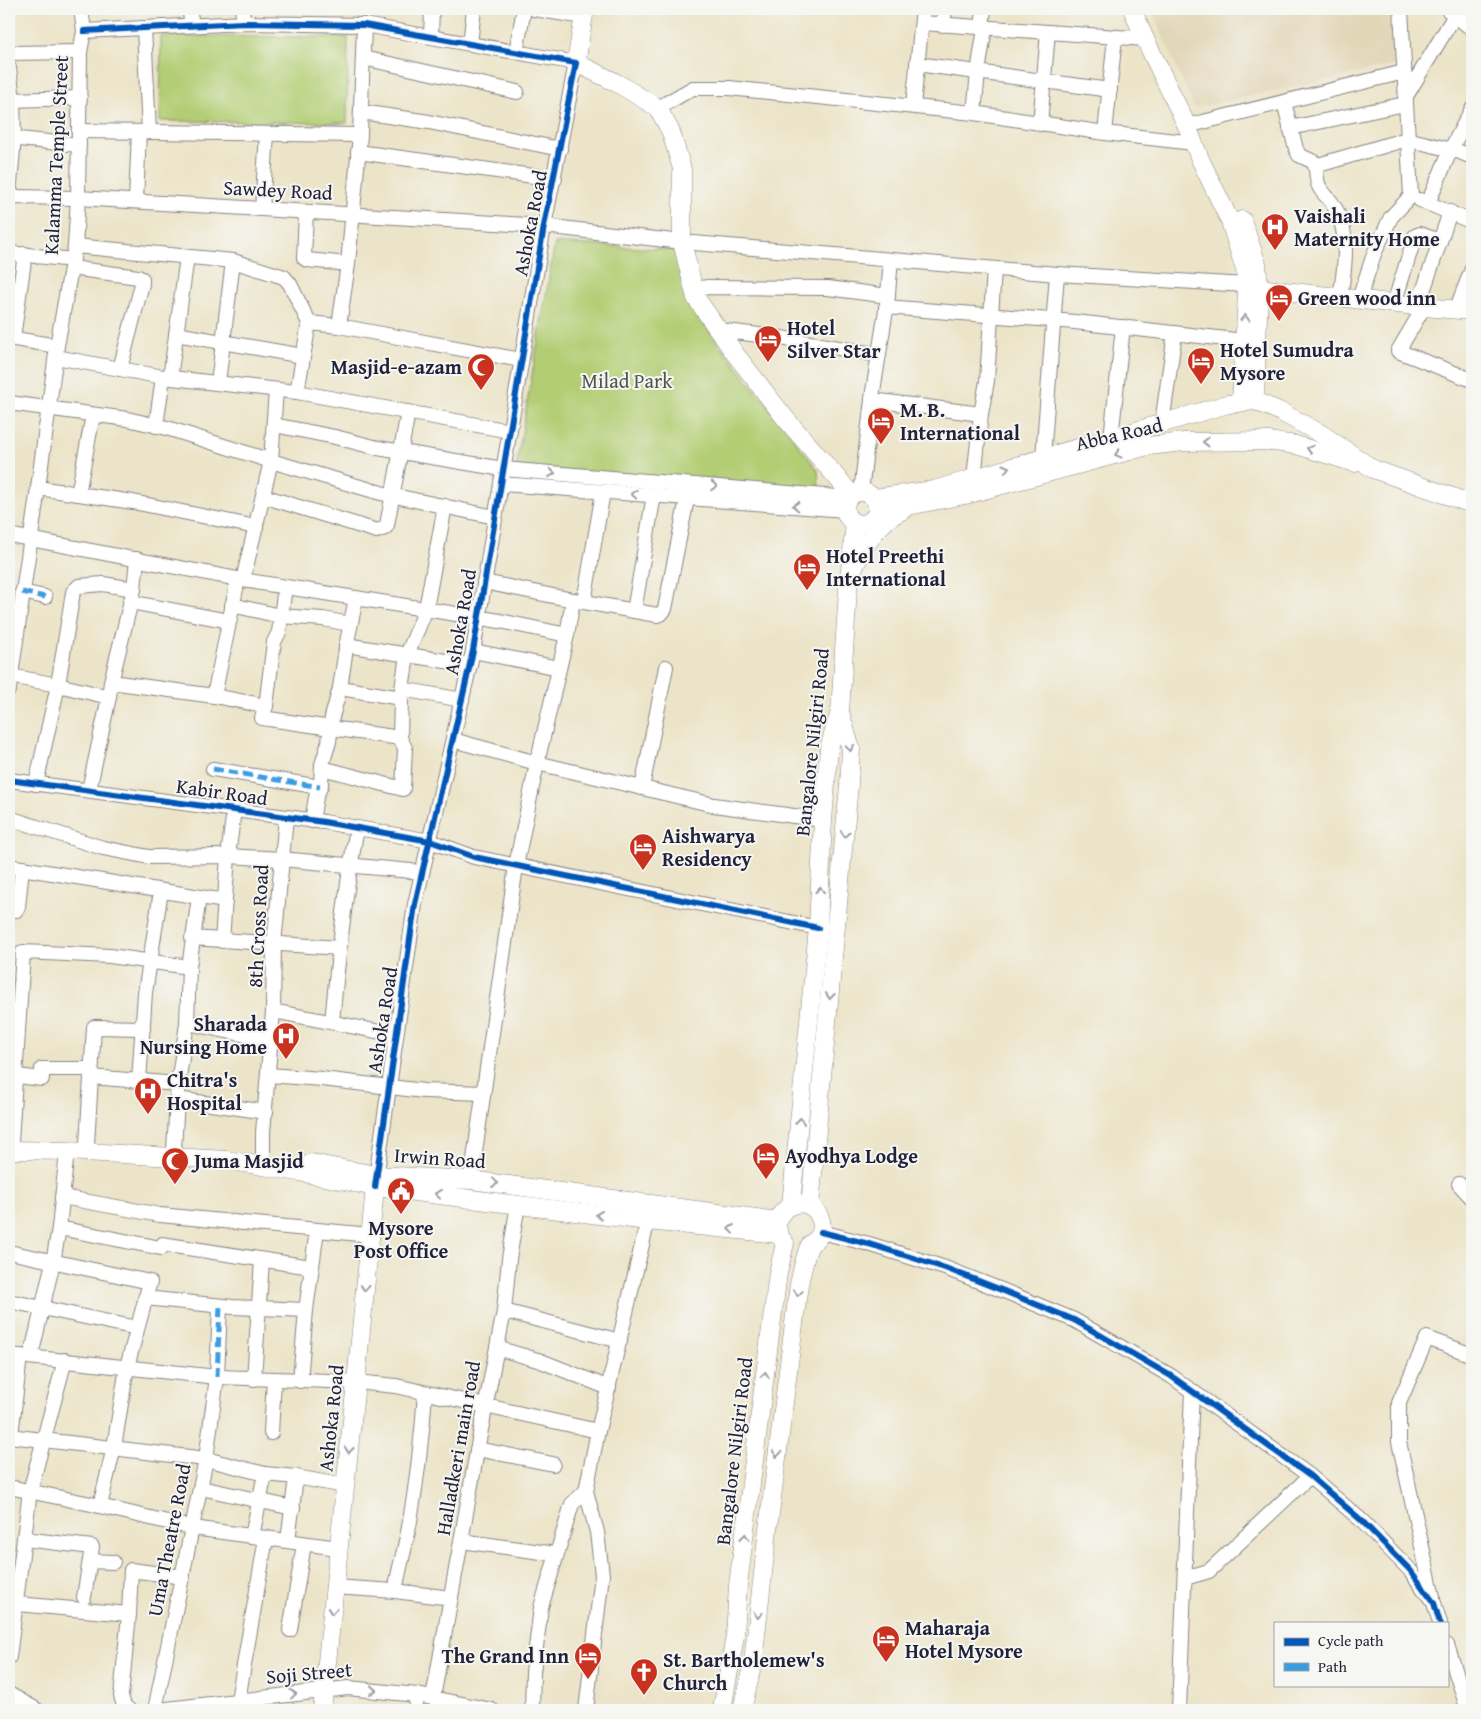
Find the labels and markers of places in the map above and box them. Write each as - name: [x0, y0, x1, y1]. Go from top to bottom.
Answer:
- place label: Vaishali Maternity Home: [1294, 201, 1440, 253]
- hospital icon: Vaishali Maternity Home: [1260, 212, 1290, 251]
- hotel icon: Green wood inn: [1264, 283, 1294, 322]
- place label: Green wood inn: [1298, 283, 1436, 312]
- place label: Hotel Silver Star: [787, 313, 881, 365]
- hotel icon: Hotel Silver Star: [753, 324, 783, 363]
- place label: Hotel Sumudra Mysore: [1220, 335, 1355, 387]
- hotel icon: Hotel Sumudra Mysore: [1186, 346, 1216, 385]
- place label: Masjid-e-azam: [331, 352, 462, 381]
- mosque icon: Masjid-e-azam: [466, 352, 496, 391]
- place label: M. B. International: [900, 395, 1020, 447]
- hotel icon: M. B. International: [866, 406, 896, 445]
- place label: Hotel Preethi International: [826, 541, 946, 593]
- hotel icon: Hotel Preethi International: [792, 552, 822, 591]
- place label: Aishwarya Residency: [662, 821, 756, 873]
- hotel icon: Aishwarya Residency: [628, 832, 658, 871]
- place label: Sharada Nursing Home: [140, 1009, 268, 1061]
- hospital icon: Sharada Nursing Home: [271, 1021, 301, 1060]
- place label: Chitra's Hospital: [167, 1065, 242, 1117]
- hospital icon: Chitra's Hospital: [133, 1076, 163, 1115]
- hotel icon: Ayodhya Lodge: [751, 1141, 781, 1180]
- place label: Ayodhya Lodge: [785, 1141, 918, 1170]
- mosque icon: Juma Masjid: [160, 1146, 190, 1185]
- place label: Juma Masjid: [191, 1146, 304, 1175]
- public building icon: Mysore Post Office: [386, 1176, 416, 1215]
- place label: Mysore Post Office: [354, 1213, 448, 1265]
- place label: Maharaja Hotel Mysore: [905, 1613, 1023, 1665]
- hotel icon: Maharaja Hotel Mysore: [871, 1624, 901, 1663]
- place label: The Grand Inn: [442, 1641, 569, 1670]
- hotel icon: The Grand Inn: [573, 1641, 603, 1680]
- place label: St. Bartholemew's Church: [663, 1645, 825, 1697]
- church icon: St. Bartholemew's Church: [629, 1657, 659, 1696]

